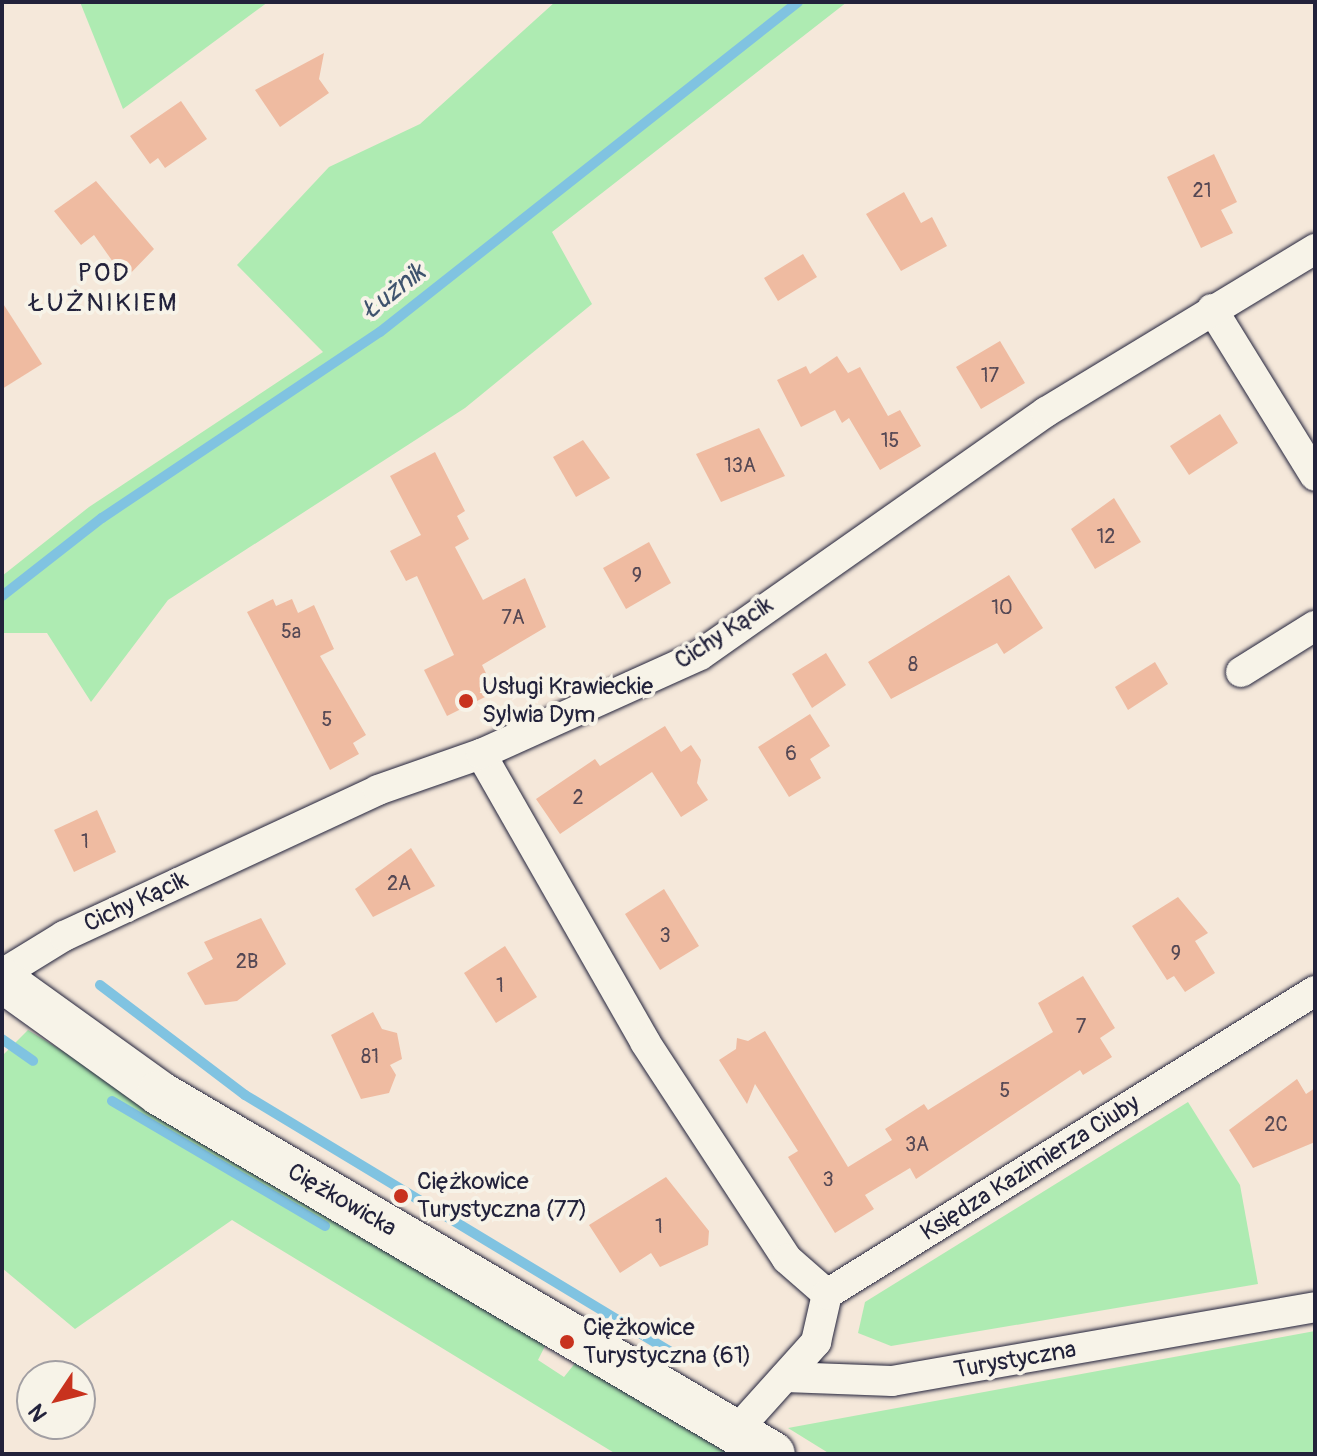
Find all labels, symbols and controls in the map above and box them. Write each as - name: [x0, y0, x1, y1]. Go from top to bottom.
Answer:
- house number: 21: [1193, 178, 1211, 202]
- district label: POD ŁUŻNIKIEM: [30, 258, 178, 320]
- water label: Łużnik: [356, 258, 432, 326]
- house number: 17: [981, 363, 999, 387]
- house number: 15: [881, 428, 899, 452]
- house number: 13A: [724, 453, 756, 477]
- house number: 12: [1097, 524, 1115, 548]
- house number: 9: [632, 563, 642, 587]
- street label: Cichy Kącik: [669, 591, 779, 675]
- house number: 10: [991, 595, 1013, 619]
- house number: 7A: [501, 605, 525, 629]
- house number: 5a: [281, 619, 301, 643]
- house number: 8: [908, 652, 918, 676]
- place label: Usługi Krawieckie Sylwia Dym: [482, 673, 653, 729]
- marker: Usługi Krawieckie Sylwia Dym: [457, 692, 475, 710]
- house number: 5: [322, 707, 332, 731]
- house number: 6: [785, 741, 797, 765]
- house number: 2: [572, 785, 584, 809]
- house number: 1: [81, 829, 89, 853]
- street label: Cichy Kącik: [79, 865, 193, 939]
- house number: 2A: [387, 871, 411, 895]
- house number: 3: [659, 923, 671, 947]
- house number: 9: [1171, 941, 1181, 965]
- house number: 2B: [236, 949, 258, 973]
- house number: 1: [496, 973, 504, 997]
- house number: 7: [1076, 1014, 1086, 1038]
- house number: 81: [361, 1044, 379, 1068]
- house number: 5: [1000, 1078, 1010, 1102]
- street label: Księdza Kazimierza Ciuby: [915, 1089, 1145, 1247]
- house number: 2C: [1264, 1112, 1288, 1136]
- house number: 3A: [905, 1132, 929, 1156]
- street label: Ciężkowicka: [282, 1157, 402, 1243]
- house number: 3: [822, 1167, 834, 1191]
- place label: Ciężkowice Turystyczna (77): [417, 1168, 587, 1224]
- marker: Ciężkowice Turystyczna (77): [392, 1187, 410, 1205]
- house number: 1: [655, 1214, 663, 1238]
- place label: Ciężkowice Turystyczna (61): [583, 1314, 751, 1370]
- marker: Ciężkowice Turystyczna (61): [558, 1333, 576, 1351]
- street label: Turystyczna: [952, 1335, 1078, 1385]
- north arrow: [16, 1360, 96, 1440]
- text: N: [22, 1398, 54, 1427]

